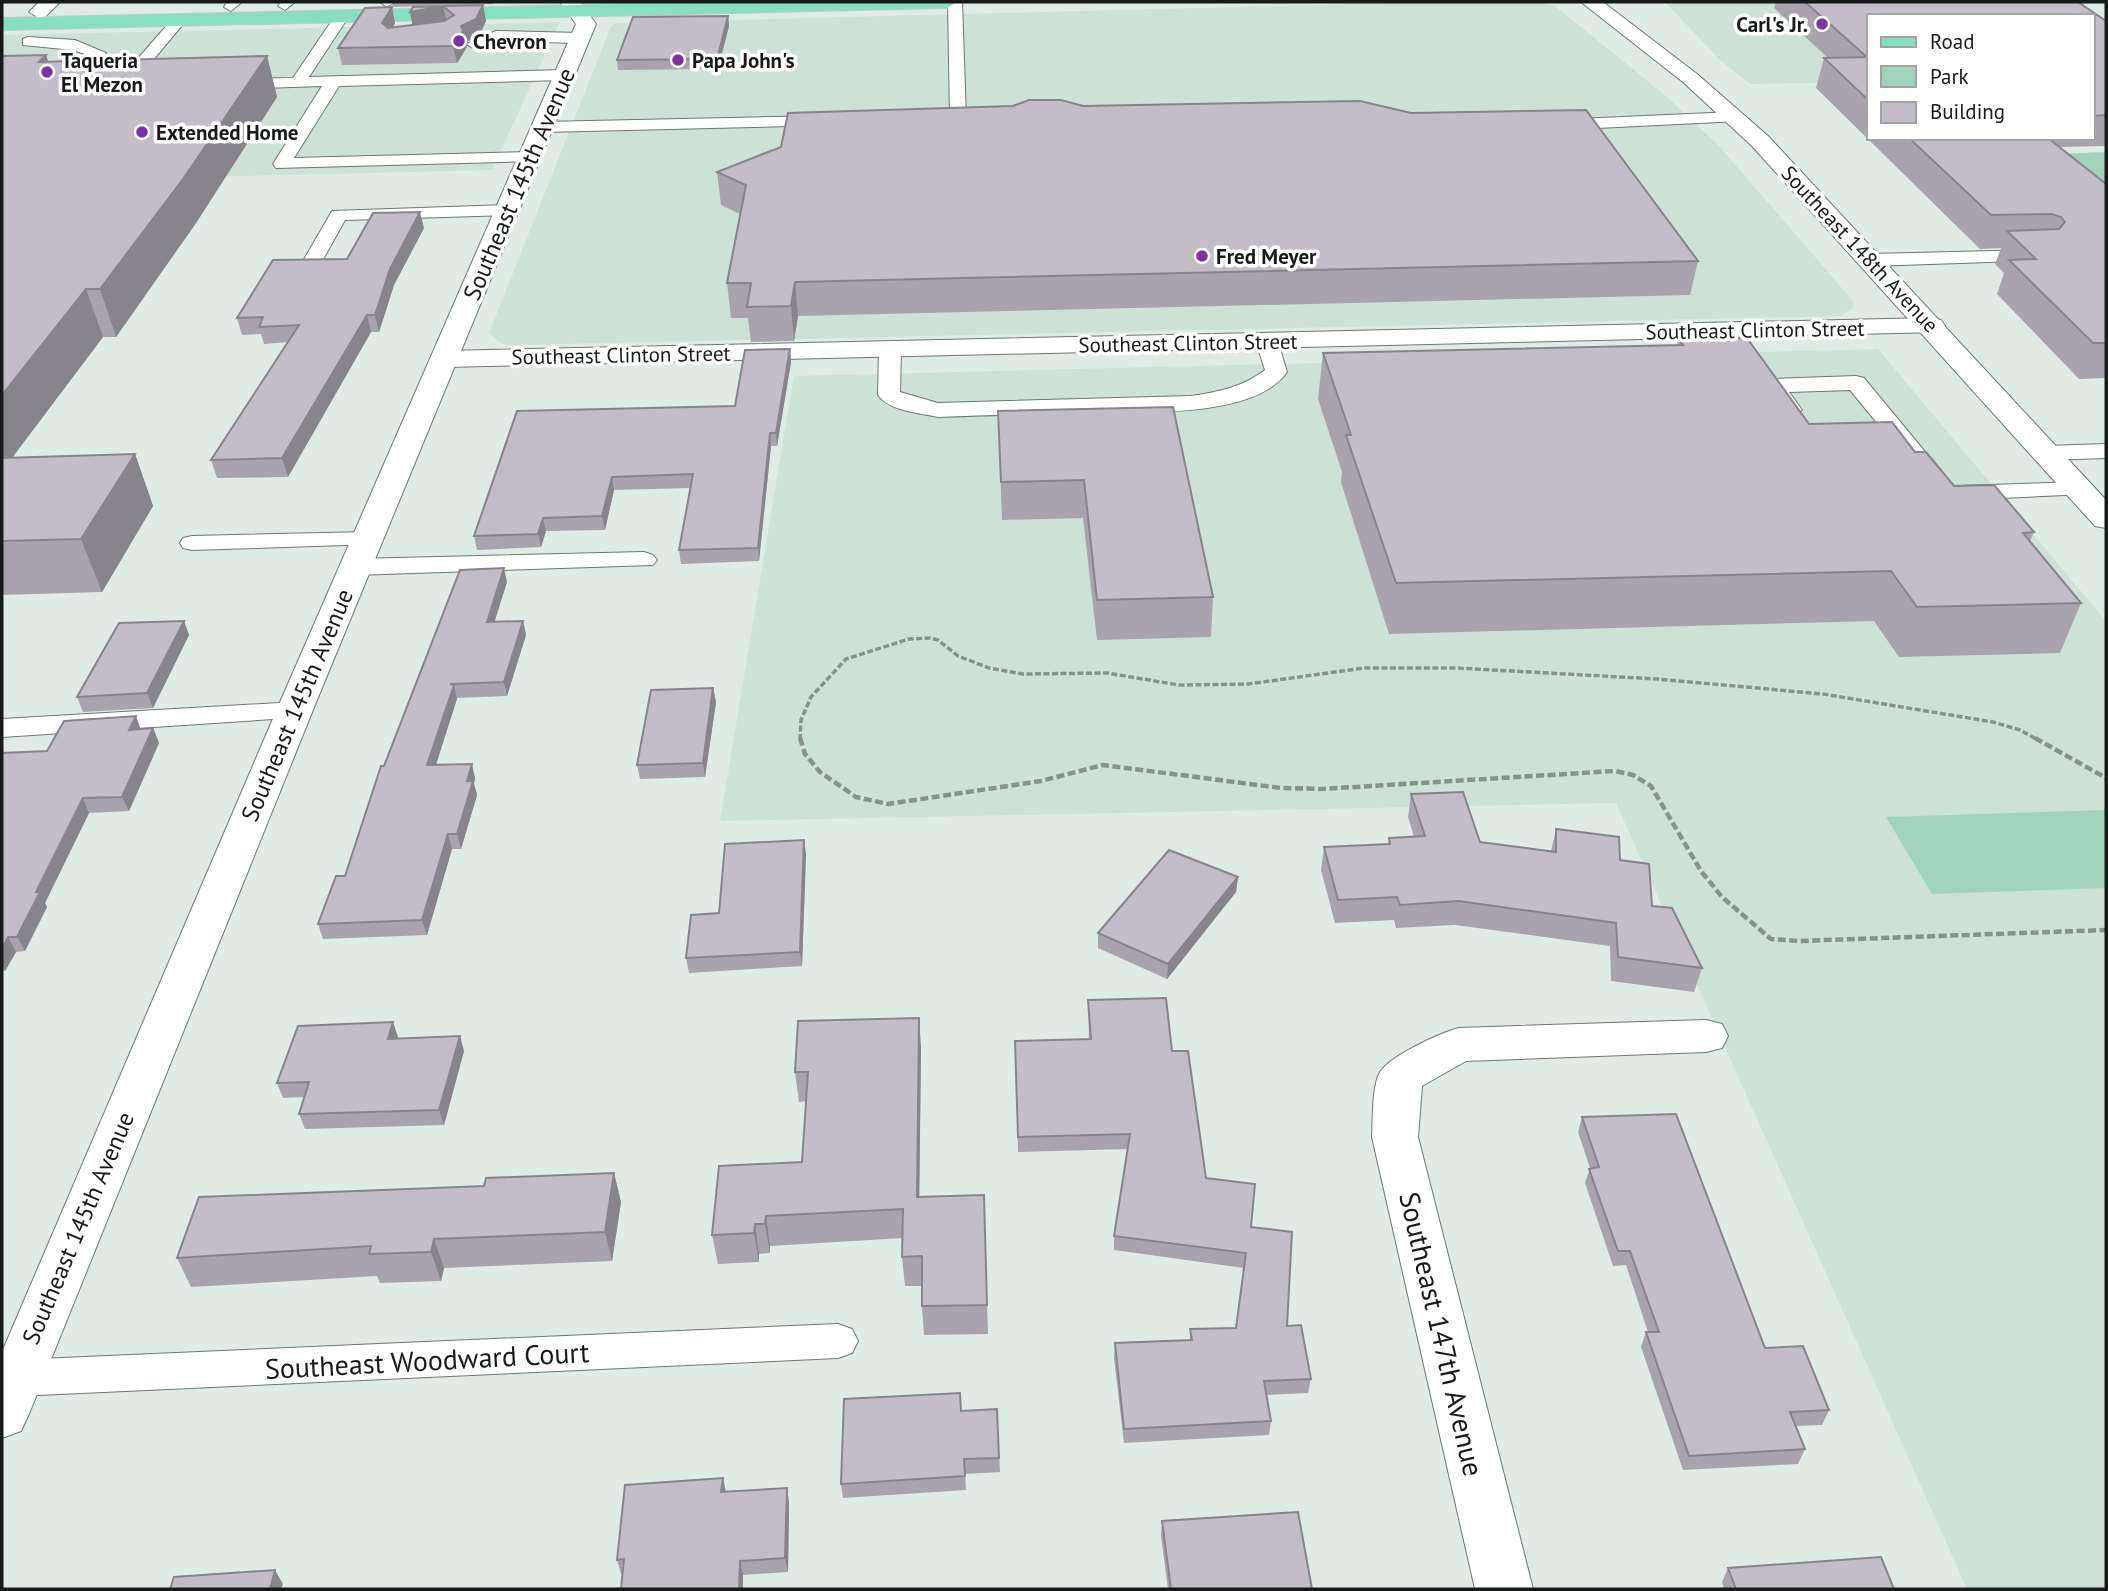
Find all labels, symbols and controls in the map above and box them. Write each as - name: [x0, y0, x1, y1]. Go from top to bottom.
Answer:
- place label: Carl's Jr.: [1736, 11, 1808, 38]
- legend: [1867, 14, 2094, 140]
- marker: Carl's Jr.: [1814, 16, 1830, 32]
- place label: Chevron: [473, 28, 547, 55]
- text: Road: [1930, 28, 1974, 55]
- marker: Chevron: [451, 33, 467, 49]
- place label: Taqueria El Mezon: [61, 47, 143, 98]
- place label: Papa John's: [692, 47, 795, 74]
- marker: Papa John's: [670, 52, 686, 68]
- street label: Southeast 145th Avenue: [456, 63, 582, 305]
- text: Park: [1930, 63, 1969, 90]
- marker: Taqueria El Mezon: [39, 64, 55, 80]
- text: Building: [1930, 98, 2005, 125]
- place label: Extended Home: [156, 119, 298, 146]
- marker: Extended Home: [134, 124, 150, 140]
- street label: Southeast 148th Avenue: [1776, 160, 1944, 338]
- place label: Fred Meyer: [1216, 243, 1317, 270]
- marker: Fred Meyer: [1194, 248, 1210, 264]
- street label: Southeast Clinton Street: [1645, 315, 1865, 345]
- street label: Southeast Clinton Street: [1078, 328, 1298, 358]
- street label: Southeast Clinton Street: [511, 340, 731, 370]
- street label: Southeast 145th Avenue: [234, 584, 360, 826]
- street label: Southeast 145th Avenue: [15, 1107, 141, 1349]
- street label: Southeast 147th Avenue: [1391, 1188, 1493, 1480]
- street label: Southeast Woodward Court: [264, 1333, 591, 1387]

